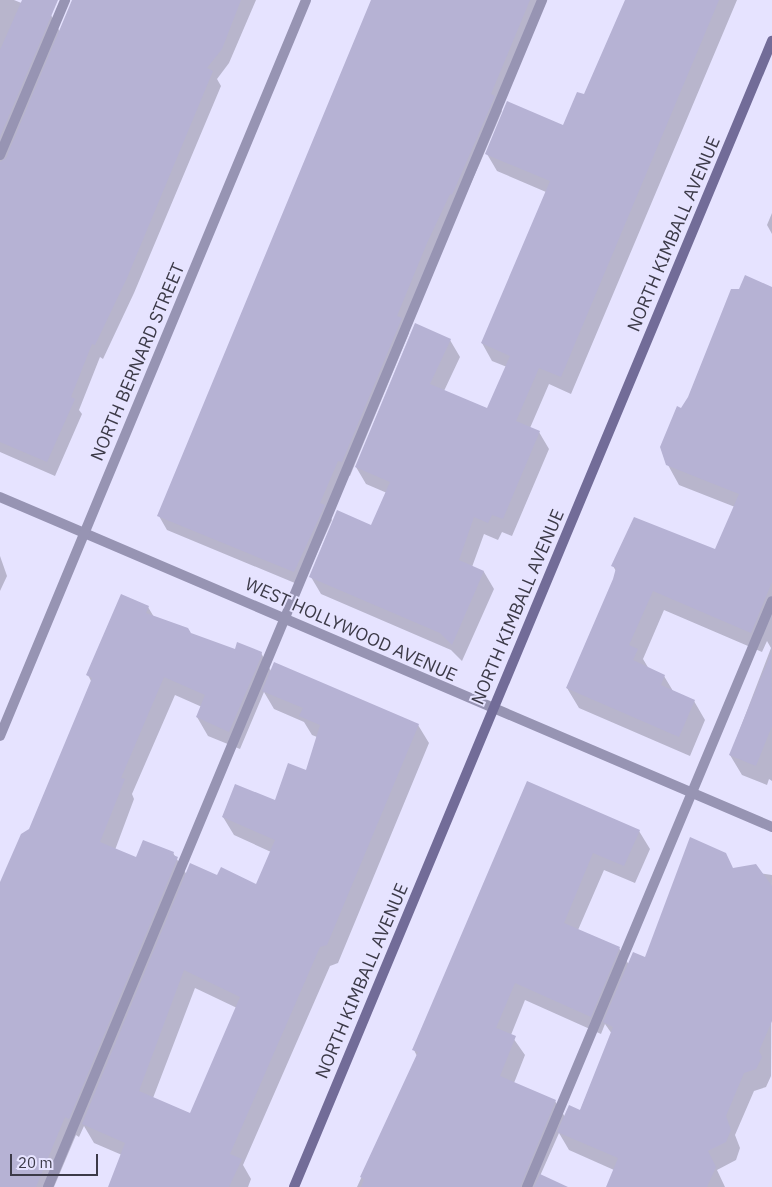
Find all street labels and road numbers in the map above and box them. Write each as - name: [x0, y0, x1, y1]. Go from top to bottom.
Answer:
- street label: NORTH KIMBALL AVENUE: [623, 133, 725, 335]
- street label: NORTH BERNARD STREET: [86, 260, 190, 464]
- street label: NORTH KIMBALL AVENUE: [467, 506, 569, 708]
- street label: WEST HOLLYWOOD AVENUE: [242, 573, 460, 687]
- street label: NORTH KIMBALL AVENUE: [311, 880, 413, 1082]

